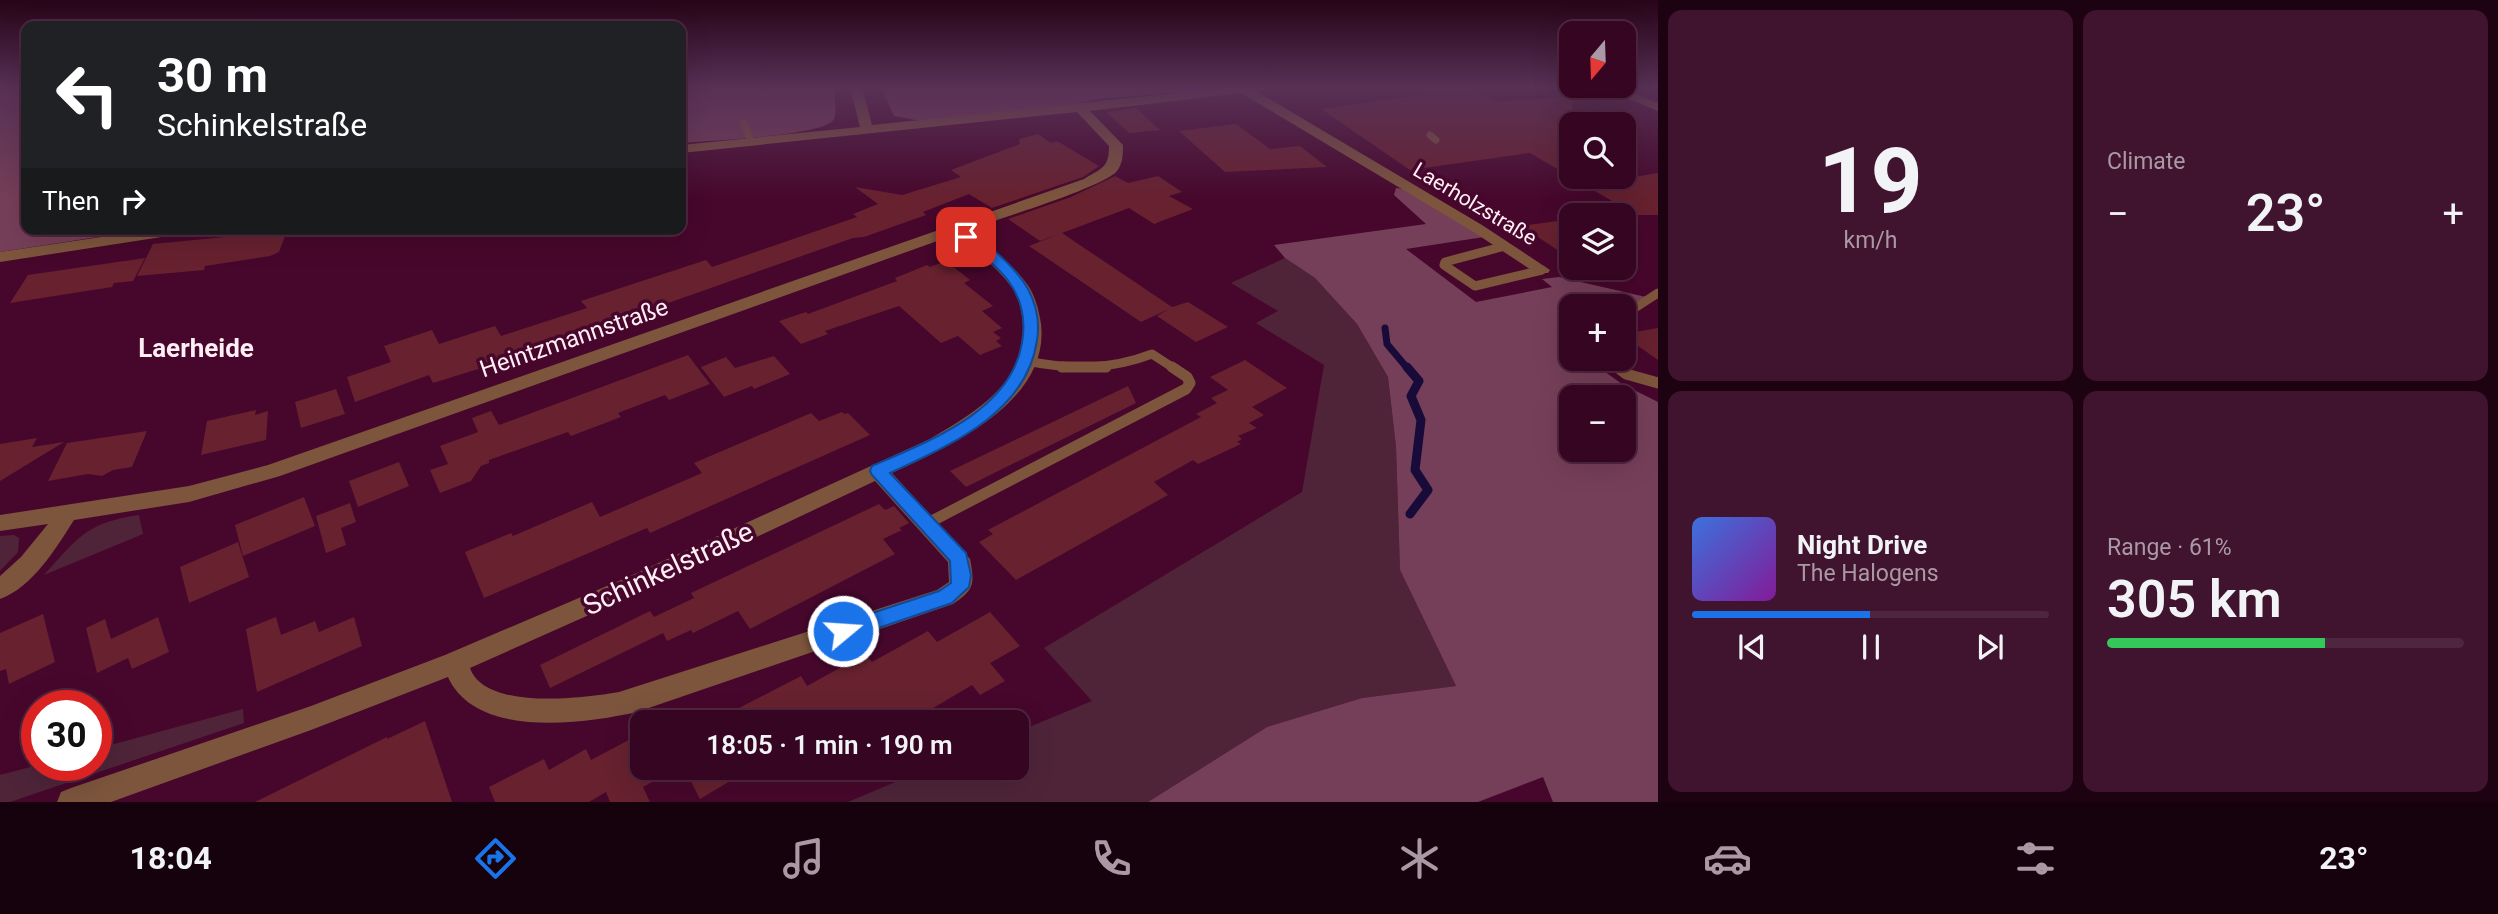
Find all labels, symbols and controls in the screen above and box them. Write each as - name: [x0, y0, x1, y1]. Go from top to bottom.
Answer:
- north arrow: [1559, 21, 1636, 98]
- map controls: [1559, 21, 1636, 462]
- text: 30 m: [157, 47, 268, 104]
- icon: left: [42, 49, 133, 140]
- text: Schinkelstraße: [157, 106, 367, 144]
- button: search: [1559, 112, 1636, 189]
- text: 19: [1818, 128, 1923, 234]
- text: Climate: [2107, 148, 2186, 175]
- street label: Laerholzstraße: [1409, 158, 1541, 250]
- icon: right: [114, 182, 152, 220]
- text: 23°: [2246, 183, 2325, 244]
- text: Then: [42, 186, 100, 216]
- text: −: [2107, 192, 2129, 236]
- text: +: [2442, 192, 2464, 236]
- button: layers: [1559, 203, 1636, 280]
- pin: [936, 207, 996, 267]
- icon: arrive: [947, 218, 985, 256]
- text: km/h: [1844, 227, 1898, 254]
- street label: Heintzmannstraße: [476, 293, 672, 383]
- button: +: [1559, 294, 1636, 371]
- district label: Laerheide: [138, 333, 254, 363]
- button: −: [1559, 385, 1636, 462]
- street label: Schinkelstraße: [578, 515, 758, 622]
- text: Night Drive: [1797, 530, 1927, 560]
- text: Range · 61%: [2107, 534, 2232, 561]
- text: The Halogens: [1797, 560, 1939, 587]
- text: 305 km: [2107, 569, 2282, 630]
- position arrow: [806, 594, 880, 668]
- icon: previous: [1733, 628, 1771, 666]
- icon: pause: [1852, 628, 1890, 666]
- icon: next: [1971, 628, 2009, 666]
- speed limit sign: 30: [21, 690, 112, 781]
- text: 18:05 · 1 min · 190 m: [706, 730, 953, 760]
- icon: directions: [471, 834, 520, 883]
- icon: music: [779, 834, 828, 883]
- icon: phone: [1087, 834, 1136, 883]
- icon: climate: [1395, 834, 1444, 883]
- icon: car: [1703, 834, 1752, 883]
- icon: filters: [2011, 834, 2060, 883]
- text: 18:04: [130, 839, 212, 877]
- text: 23°: [2319, 839, 2368, 877]

